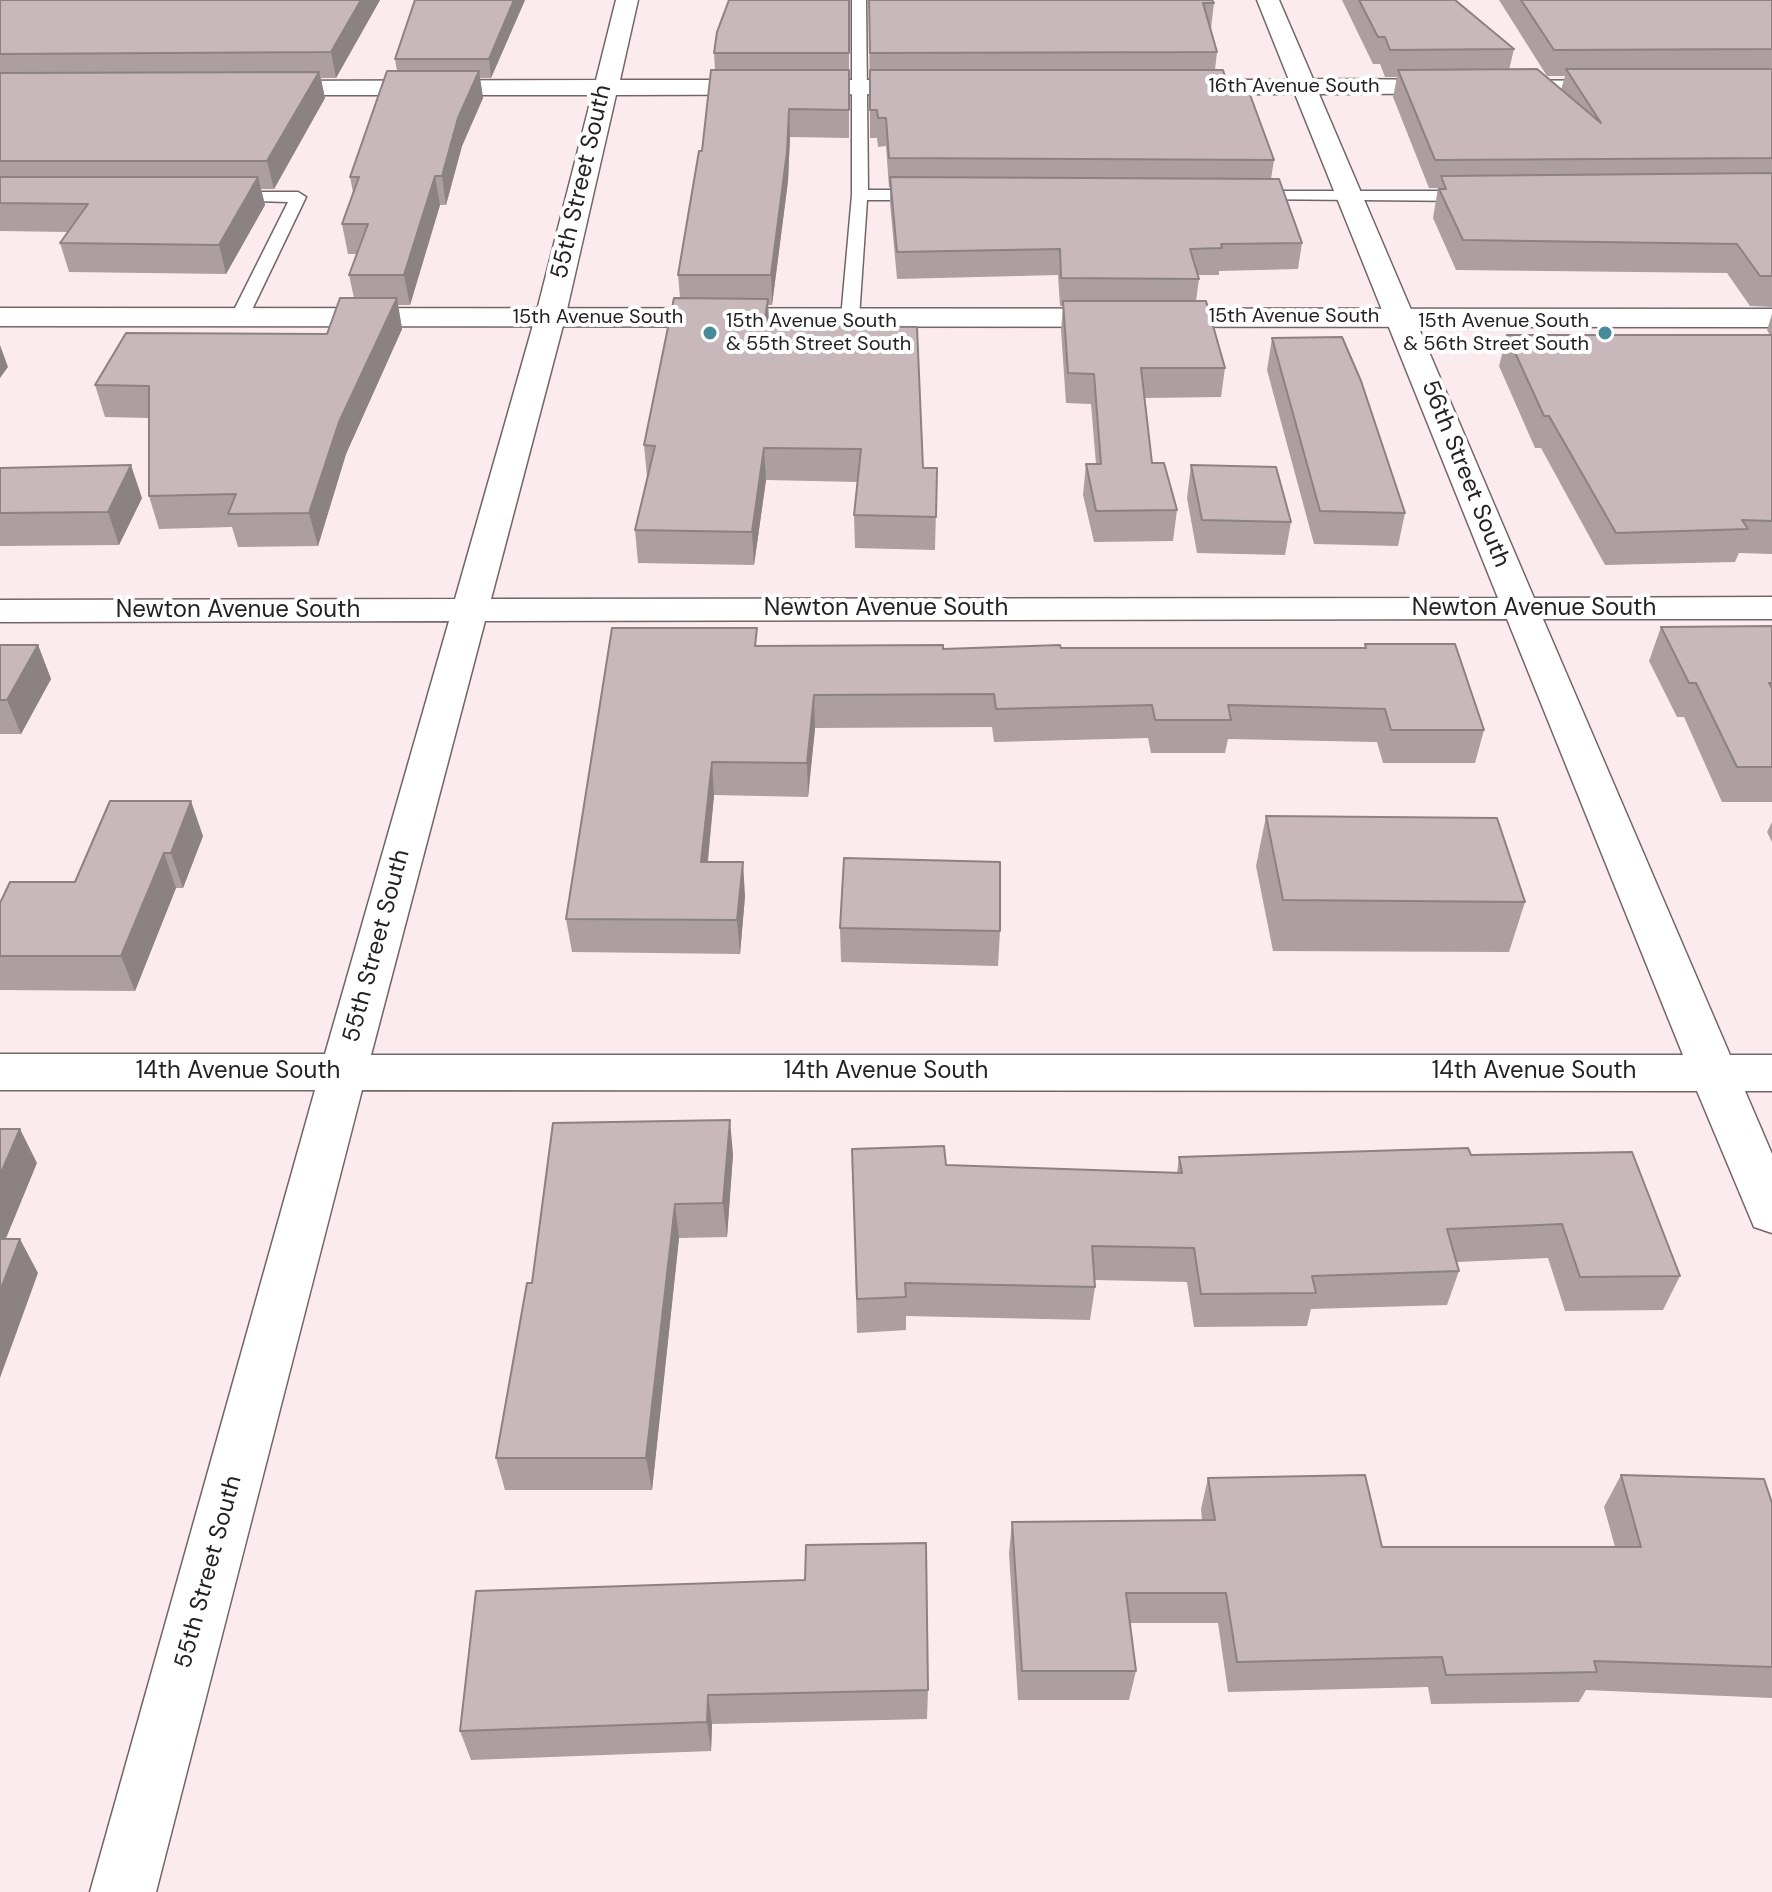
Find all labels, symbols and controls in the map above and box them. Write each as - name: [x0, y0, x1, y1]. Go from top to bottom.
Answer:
- street label: 16th Avenue South: [1209, 75, 1379, 99]
- street label: 55th Street South: [546, 82, 618, 282]
- street label: 15th Avenue South: [1209, 305, 1379, 329]
- street label: 15th Avenue South: [513, 306, 683, 330]
- place label: 15th Avenue South & 55th Street South: [726, 310, 911, 357]
- place label: 15th Avenue South & 56th Street South: [1403, 310, 1589, 357]
- marker: 15th Avenue South & 55th Street South: [701, 324, 719, 342]
- marker: 15th Avenue South & 56th Street South: [1596, 324, 1614, 342]
- street label: 56th Street South: [1414, 376, 1516, 572]
- street label: Newton Avenue South: [764, 595, 1008, 623]
- street label: Newton Avenue South: [1412, 595, 1656, 623]
- street label: Newton Avenue South: [116, 597, 360, 625]
- street label: 55th Street South: [337, 846, 417, 1046]
- street label: 14th Avenue South: [136, 1058, 340, 1086]
- street label: 14th Avenue South: [784, 1058, 988, 1086]
- street label: 14th Avenue South: [1432, 1058, 1636, 1086]
- street label: 55th Street South: [169, 1472, 249, 1672]

